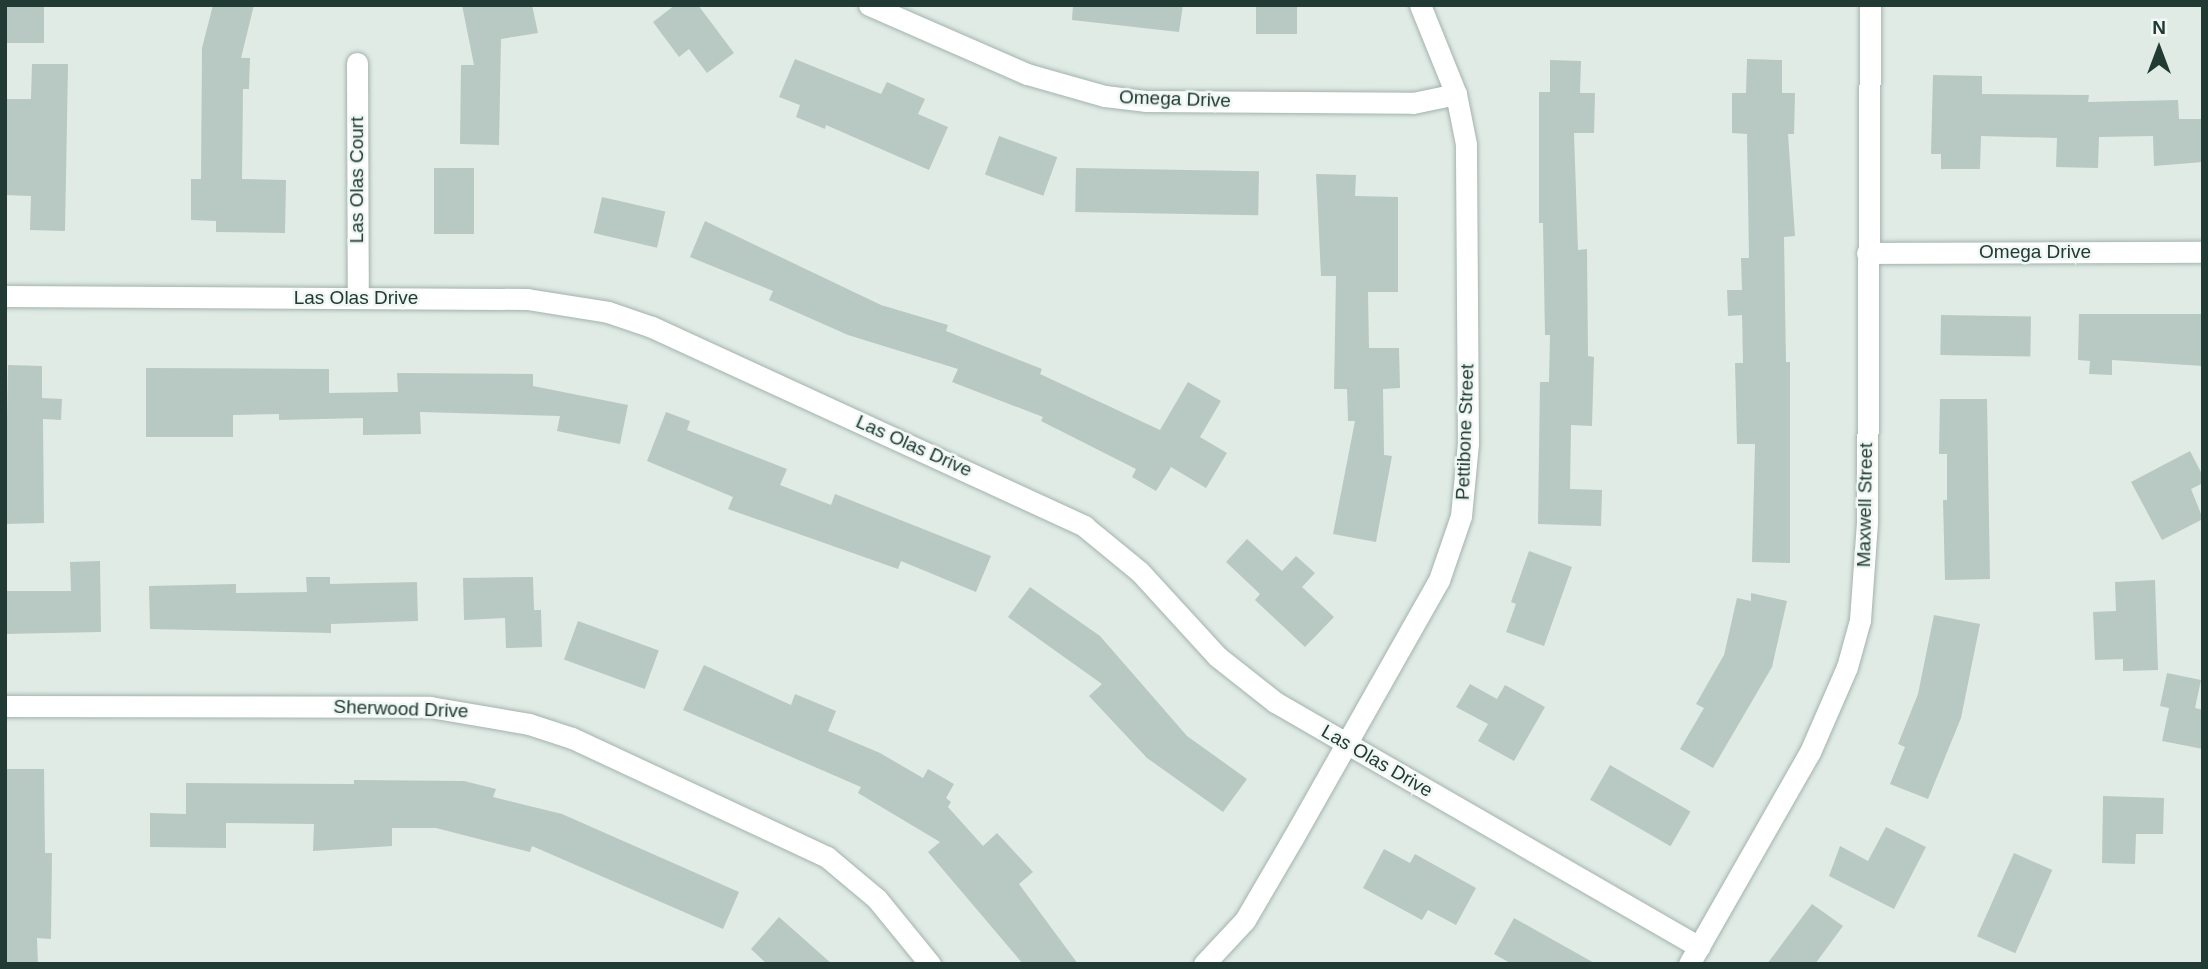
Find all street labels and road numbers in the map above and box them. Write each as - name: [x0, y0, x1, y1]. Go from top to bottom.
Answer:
- street label: Omega Drive: [1119, 86, 1231, 112]
- street label: Las Olas Court: [346, 117, 368, 243]
- street label: Omega Drive: [1979, 241, 2091, 263]
- street label: Las Olas Drive: [294, 287, 418, 309]
- street label: Pettibone Street: [1451, 364, 1479, 500]
- street label: Las Olas Drive: [852, 410, 976, 482]
- street label: Maxwell Street: [1853, 443, 1877, 567]
- street label: Sherwood Drive: [333, 695, 469, 723]
- street label: Las Olas Drive: [1317, 720, 1437, 802]

